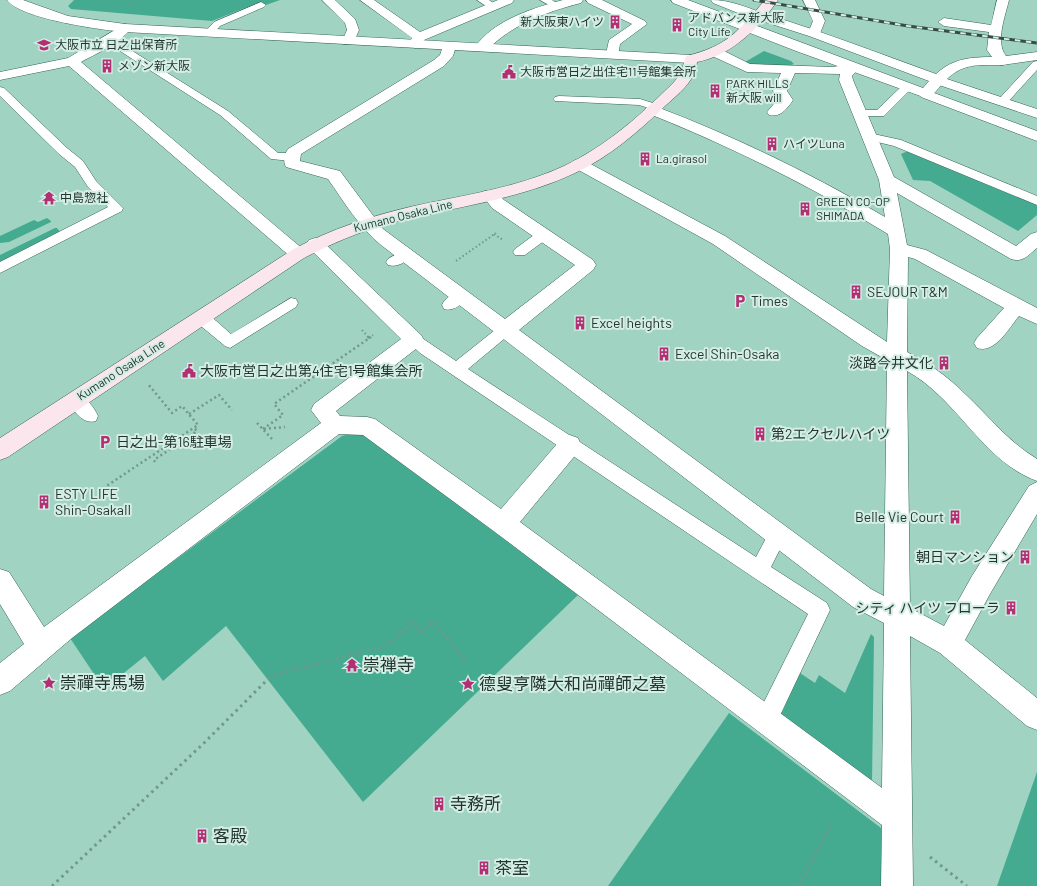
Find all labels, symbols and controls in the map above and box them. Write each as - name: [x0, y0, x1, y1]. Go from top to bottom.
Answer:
- place label: アドバンス新大阪 City Life: [688, 10, 784, 38]
- place label: 新大阪東ハイツ: [520, 14, 604, 28]
- building icon: 新大阪東ハイツ: [607, 14, 623, 30]
- building icon: アドバンス新大阪 City Life: [669, 17, 685, 33]
- school or university icon: 大阪市立 日之出保育所: [36, 37, 52, 53]
- place label: 大阪市立 日之出保育所: [55, 37, 177, 51]
- building icon: メゾン新大阪: [99, 58, 115, 74]
- place label: メゾン新大阪: [118, 58, 190, 72]
- public building icon: 大阪市営日之出住宅11号館集会所: [501, 64, 517, 80]
- place label: 大阪市営日之出住宅11号館集会所: [520, 64, 696, 78]
- place label: PARK HILLS 新大阪 will: [726, 76, 789, 104]
- building icon: PARK HILLS 新大阪 will: [707, 83, 723, 99]
- building icon: ハイツLuna: [764, 136, 780, 152]
- place label: ハイツLuna: [783, 136, 845, 150]
- building icon: La.girasol: [637, 151, 653, 167]
- place label: La.girasol: [656, 151, 707, 165]
- temple icon: 中島惣社: [41, 190, 57, 206]
- place label: 中島惣社: [60, 190, 108, 204]
- place label: GREEN CO-OP SHIMADA: [816, 194, 890, 222]
- street label: Kumano Osaka Line: [352, 196, 454, 234]
- building icon: GREEN CO-OP SHIMADA: [797, 201, 813, 217]
- place label: SEJOUR T&M: [867, 283, 948, 300]
- building icon: SEJOUR T&M: [848, 284, 864, 300]
- place label: Times: [751, 292, 788, 309]
- parking icon: Times: [732, 293, 748, 309]
- place label: Excel heights: [591, 314, 672, 331]
- building icon: Excel heights: [572, 315, 588, 331]
- street label: Kumano Osaka Line: [74, 336, 167, 403]
- place label: Excel Shin-Osaka: [675, 345, 779, 362]
- building icon: Excel Shin-Osaka: [656, 346, 672, 362]
- place label: 淡路今井文化: [849, 354, 933, 371]
- building icon: 淡路今井文化: [936, 355, 952, 371]
- place label: 大阪市営日之出第4住宅1号館集会所: [200, 362, 423, 379]
- public building icon: 大阪市営日之出第4住宅1号館集会所: [181, 363, 197, 379]
- place label: 第2エクセルハイツ: [771, 425, 890, 442]
- building icon: 第2エクセルハイツ: [752, 426, 768, 442]
- place label: 日之出-第16駐車場: [116, 433, 232, 450]
- parking icon: 日之出-第16駐車場: [97, 434, 113, 450]
- place label: ESTY LIFE Shin-OsakaII: [55, 485, 131, 518]
- building icon: ESTY LIFE Shin-OsakaII: [36, 494, 52, 510]
- place label: Belle Vie Court: [855, 508, 944, 525]
- building icon: Belle Vie Court: [947, 509, 963, 525]
- place label: 朝日マンション: [916, 548, 1014, 565]
- building icon: 朝日マンション: [1017, 549, 1033, 565]
- place label: シティ ハイツ フローラ: [856, 599, 1000, 616]
- building icon: シティ ハイツ フローラ: [1003, 600, 1019, 616]
- place label: 崇禅寺: [363, 654, 414, 674]
- temple icon: 崇禅寺: [344, 657, 360, 673]
- place label: 崇禪寺馬場: [60, 672, 145, 692]
- place label: 德叟亨隣大和尚禪師之墓: [479, 673, 666, 693]
- place icon: 崇禪寺馬場: [41, 675, 57, 691]
- place icon: 德叟亨隣大和尚禪師之墓: [460, 676, 476, 692]
- place label: 寺務所: [450, 793, 501, 813]
- building icon: 寺務所: [431, 796, 447, 812]
- place label: 客殿: [213, 825, 247, 845]
- building icon: 客殿: [194, 828, 210, 844]
- place label: 茶室: [495, 857, 529, 877]
- building icon: 茶室: [476, 860, 492, 876]

